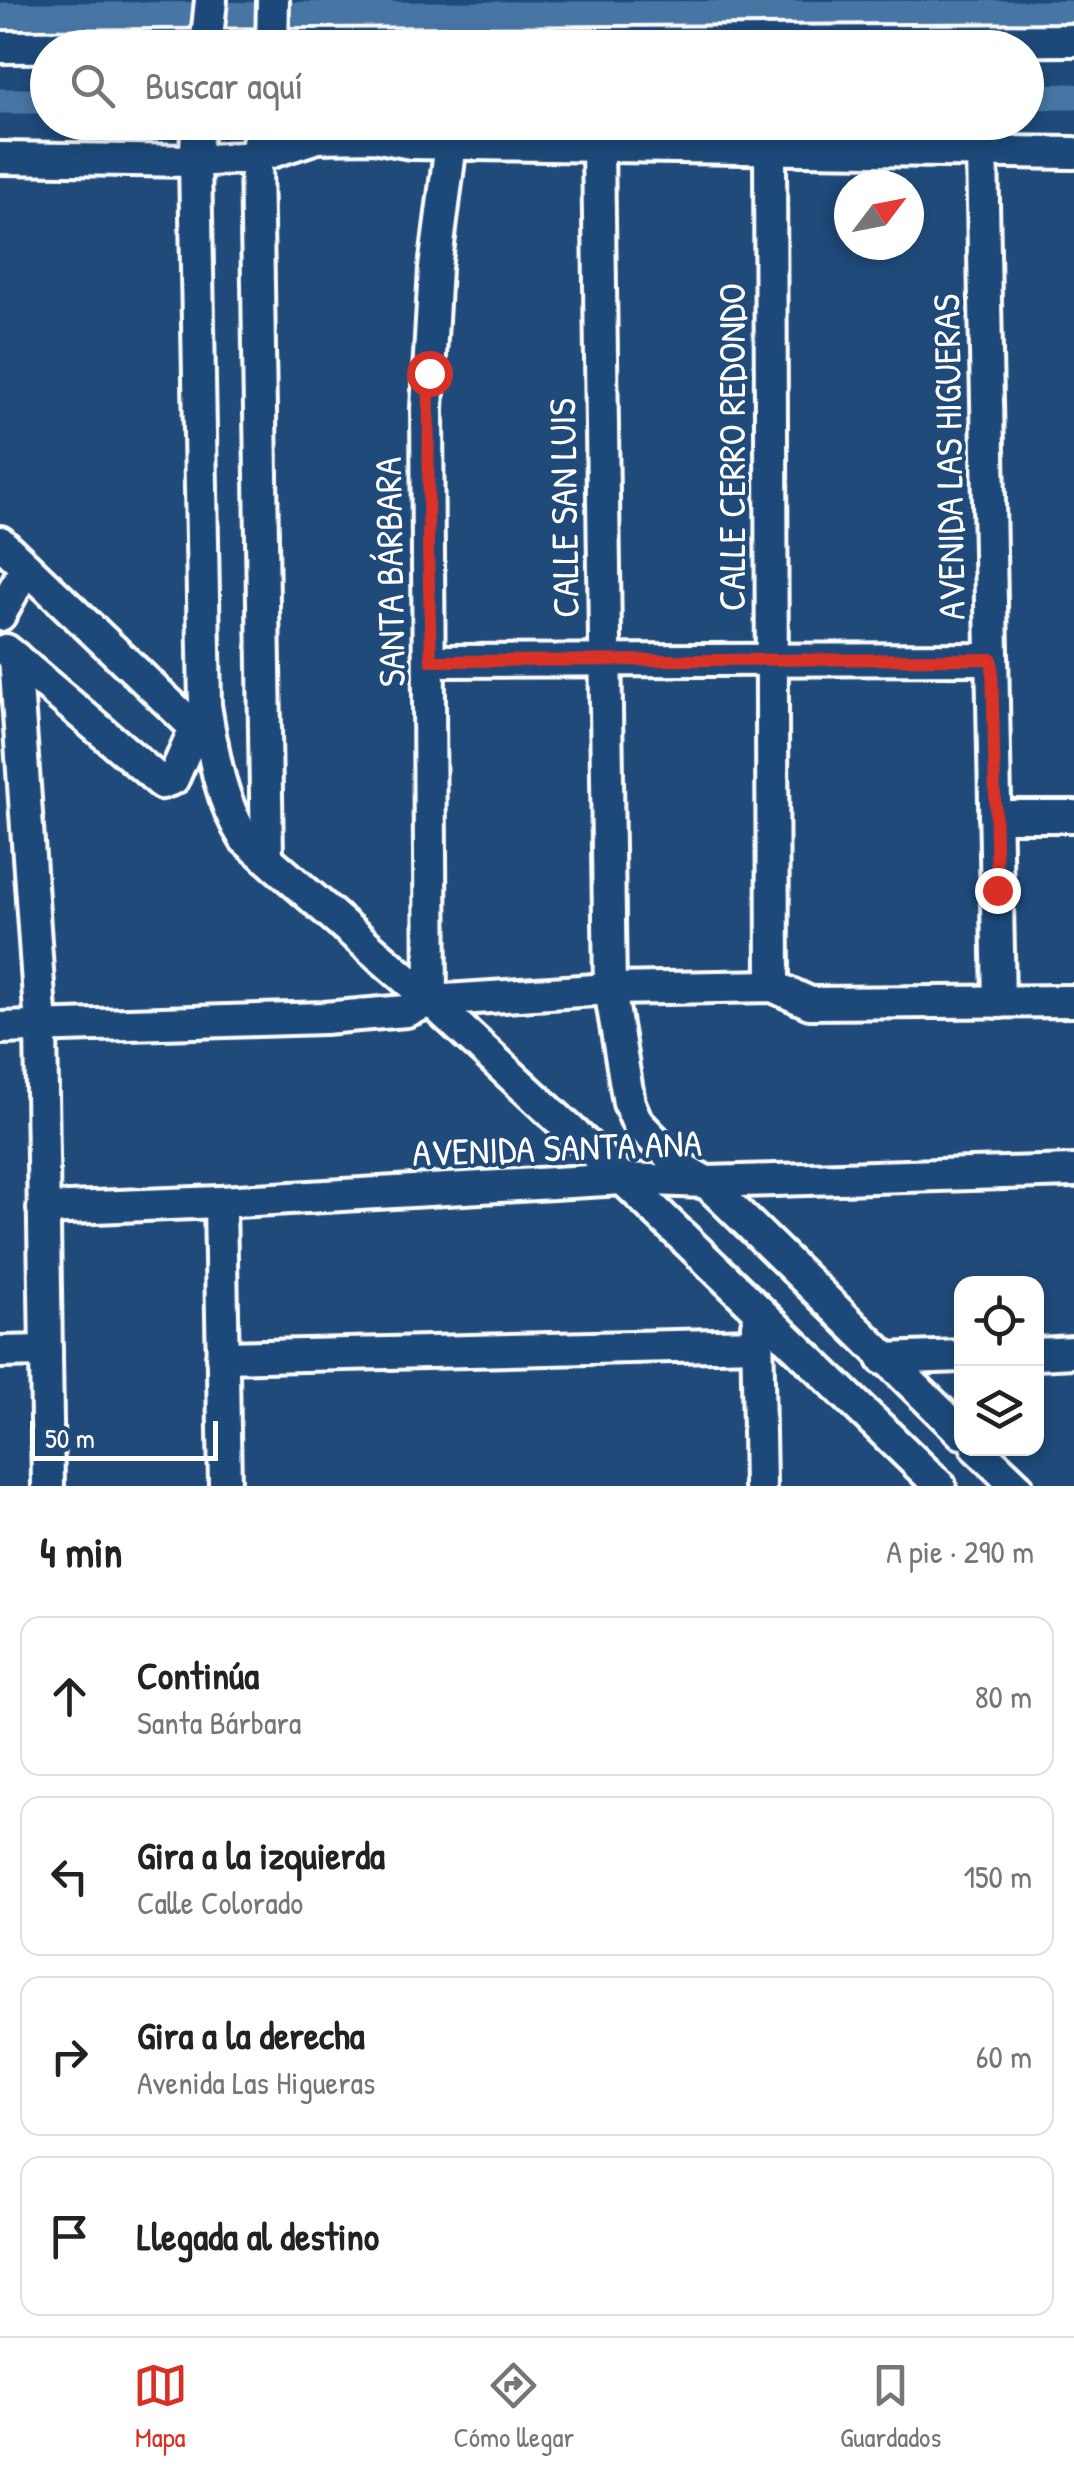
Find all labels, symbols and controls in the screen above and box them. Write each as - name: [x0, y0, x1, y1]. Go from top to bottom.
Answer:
- search box: [30, 30, 1044, 140]
- icon: search: [65, 58, 120, 113]
- text: Buscar aquí: [145, 59, 303, 111]
- north arrow: [834, 170, 924, 260]
- street label: CALLE CERRO REDONDO: [705, 283, 757, 611]
- street label: AVENIDA LAS HIGUERAS: [919, 294, 977, 620]
- route start: [407, 351, 453, 397]
- street label: CALLE SAN LUIS: [535, 398, 591, 618]
- street label: SANTA BÁRBARA: [361, 457, 417, 687]
- route end: [975, 868, 1021, 914]
- street label: AVENIDA SANTA ANA: [411, 1116, 703, 1178]
- map controls: [954, 1276, 1044, 1456]
- button: locate: [954, 1276, 1044, 1366]
- button: layers: [954, 1366, 1044, 1456]
- scale bar: [30, 1416, 218, 1460]
- text: 50 m: [45, 1419, 95, 1457]
- text: 4 min: [40, 1523, 122, 1580]
- text: A pie · 290 m: [886, 1530, 1034, 1573]
- text: Continúa: [137, 1649, 259, 1701]
- icon: ahead: [42, 1669, 97, 1724]
- text: 80 m: [975, 1675, 1032, 1718]
- text: Santa Bárbara: [137, 1701, 301, 1744]
- text: Gira a la izquierda: [137, 1829, 385, 1881]
- icon: left: [42, 1849, 97, 1904]
- text: 150 m: [963, 1855, 1032, 1898]
- text: Calle Colorado: [137, 1881, 303, 1924]
- text: Gira a la derecha: [137, 2009, 365, 2061]
- icon: right: [42, 2029, 97, 2084]
- text: 60 m: [976, 2035, 1032, 2078]
- text: Avenida Las Higueras: [137, 2061, 375, 2104]
- icon: arrive: [42, 2209, 97, 2264]
- text: Llegada al destino: [137, 2210, 379, 2262]
- tab: Mapa: [133, 2358, 188, 2456]
- tab: Cómo llegar: [453, 2358, 574, 2456]
- tab: Guardados: [840, 2358, 941, 2456]

